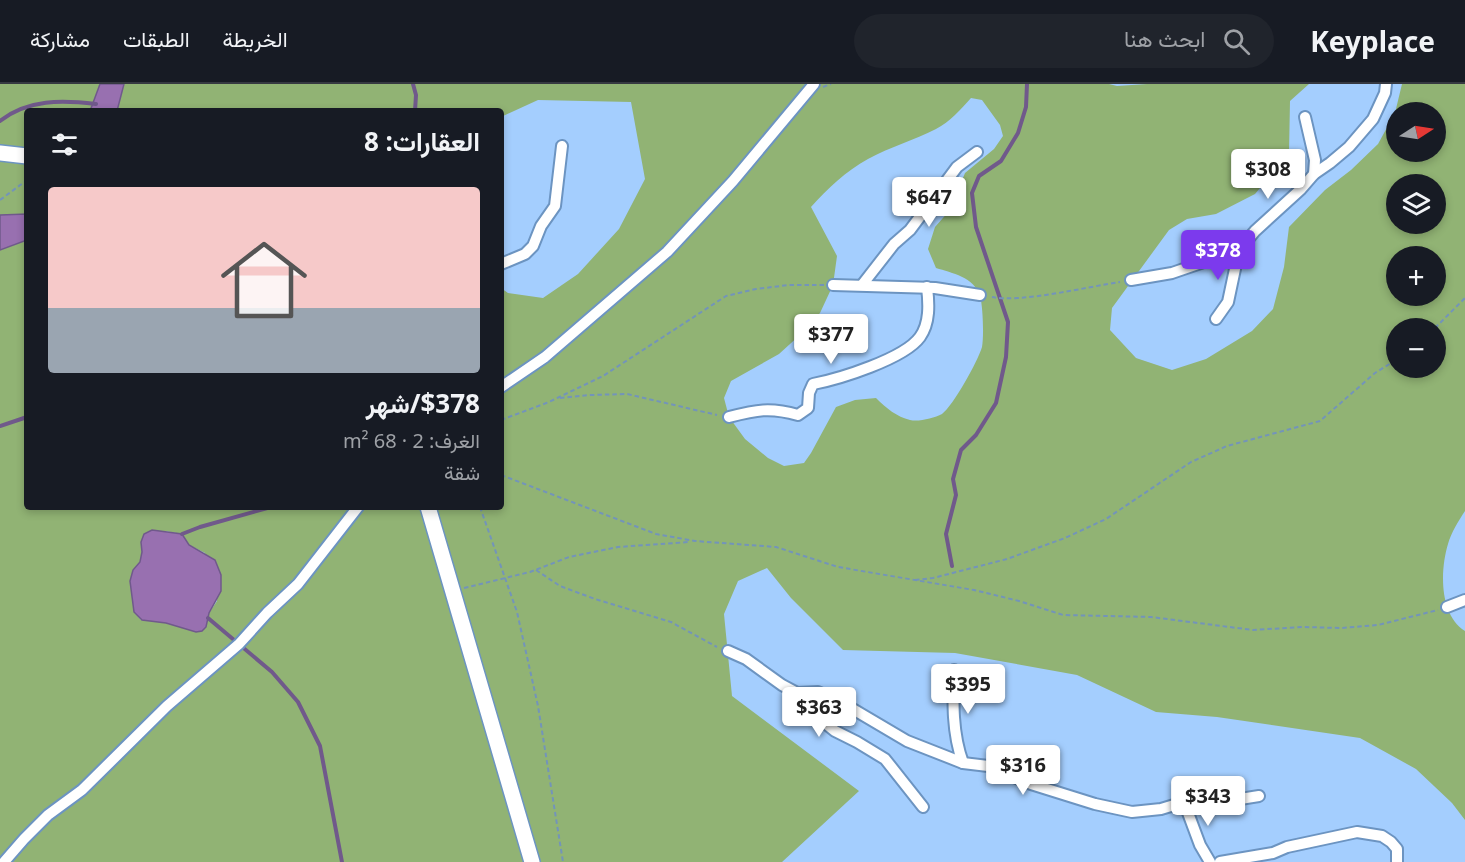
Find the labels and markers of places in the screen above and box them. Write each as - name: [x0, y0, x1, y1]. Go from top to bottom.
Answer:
- pin: $308: [1232, 149, 1304, 200]
- pin: $647: [893, 177, 965, 228]
- pin: $378: [1182, 230, 1254, 281]
- pin: $377: [795, 314, 867, 365]
- pin: $395: [932, 664, 1004, 715]
- pin: $363: [783, 687, 855, 738]
- pin: $316: [987, 745, 1059, 796]
- pin: $343: [1172, 776, 1244, 827]

